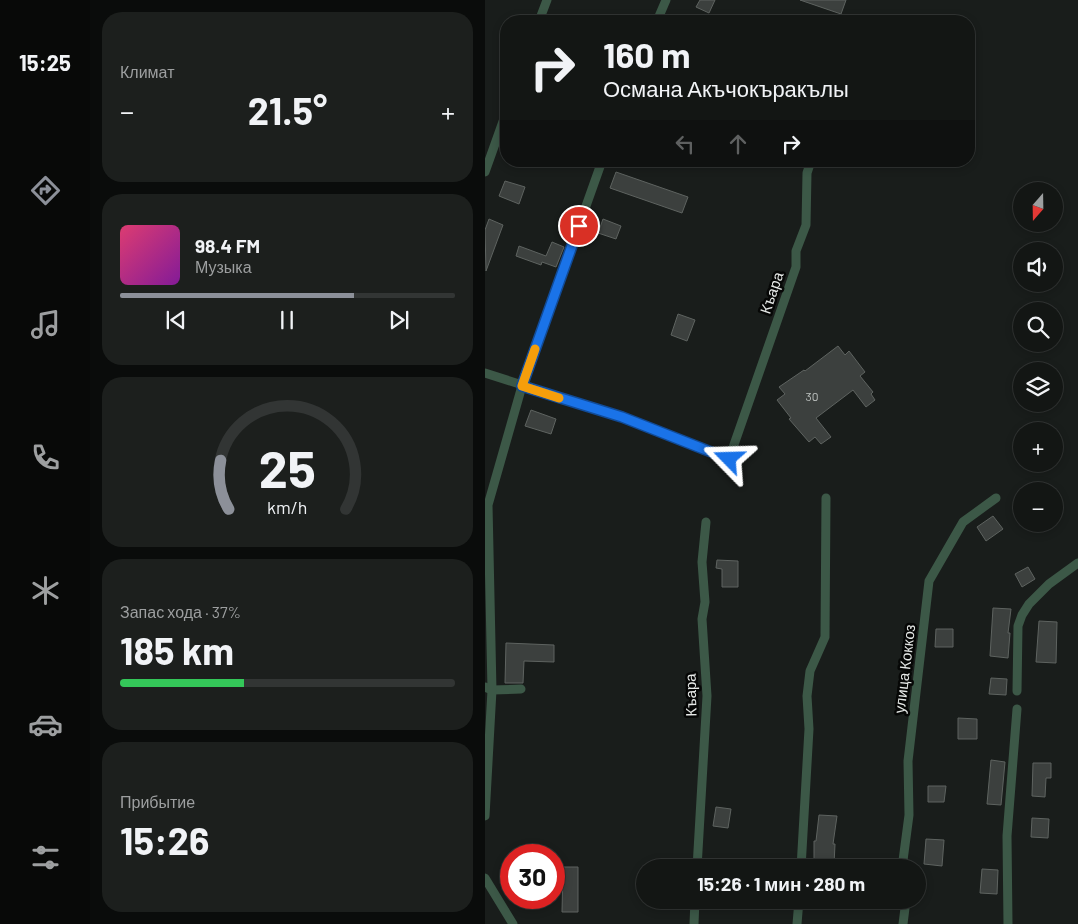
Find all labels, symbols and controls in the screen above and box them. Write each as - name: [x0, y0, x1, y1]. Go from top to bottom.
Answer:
- text: 160 m: [603, 33, 690, 75]
- icon: right: [520, 35, 585, 100]
- text: 15:25: [19, 49, 71, 75]
- text: Климат: [120, 62, 174, 81]
- text: Османа Акъчокъракълы: [603, 75, 849, 101]
- text: 21.5°: [248, 87, 327, 133]
- text: −: [120, 94, 134, 128]
- text: +: [441, 94, 455, 128]
- icon: left: [671, 130, 699, 158]
- icon: ahead: [724, 130, 752, 158]
- icon: right: [777, 130, 805, 158]
- icon: directions: [28, 173, 63, 208]
- north arrow: [1013, 182, 1063, 232]
- map controls: [1013, 182, 1063, 532]
- pin: [558, 205, 600, 247]
- icon: arrive: [565, 212, 593, 240]
- text: 98.4 FM: [195, 234, 260, 257]
- button: sound: [1013, 242, 1063, 292]
- text: Музыка: [195, 257, 252, 276]
- street label: Къара: [756, 269, 787, 316]
- button: search: [1013, 302, 1063, 352]
- icon: previous: [162, 306, 190, 334]
- icon: pause: [273, 306, 301, 334]
- icon: next: [385, 306, 413, 334]
- icon: music: [28, 307, 63, 342]
- button: layers: [1013, 362, 1063, 412]
- house number: 30: [806, 389, 818, 403]
- button: +: [1013, 422, 1063, 472]
- position arrow: [702, 432, 754, 484]
- text: 25: [259, 436, 316, 498]
- icon: phone: [28, 440, 63, 475]
- button: −: [1013, 482, 1063, 532]
- text: km/h: [267, 496, 308, 518]
- icon: climate: [28, 573, 63, 608]
- text: Запас хода · 37%: [120, 602, 241, 621]
- street label: улица Коккоз: [890, 623, 918, 714]
- text: 185 km: [120, 627, 234, 673]
- street label: Къара: [681, 673, 699, 717]
- icon: car: [28, 707, 63, 742]
- text: Прибытие: [120, 792, 195, 811]
- text: 15:26: [120, 817, 209, 863]
- icon: filters: [28, 840, 63, 875]
- speed limit sign: 30: [500, 844, 565, 909]
- text: 15:26 · 1 мин · 280 m: [697, 872, 865, 895]

